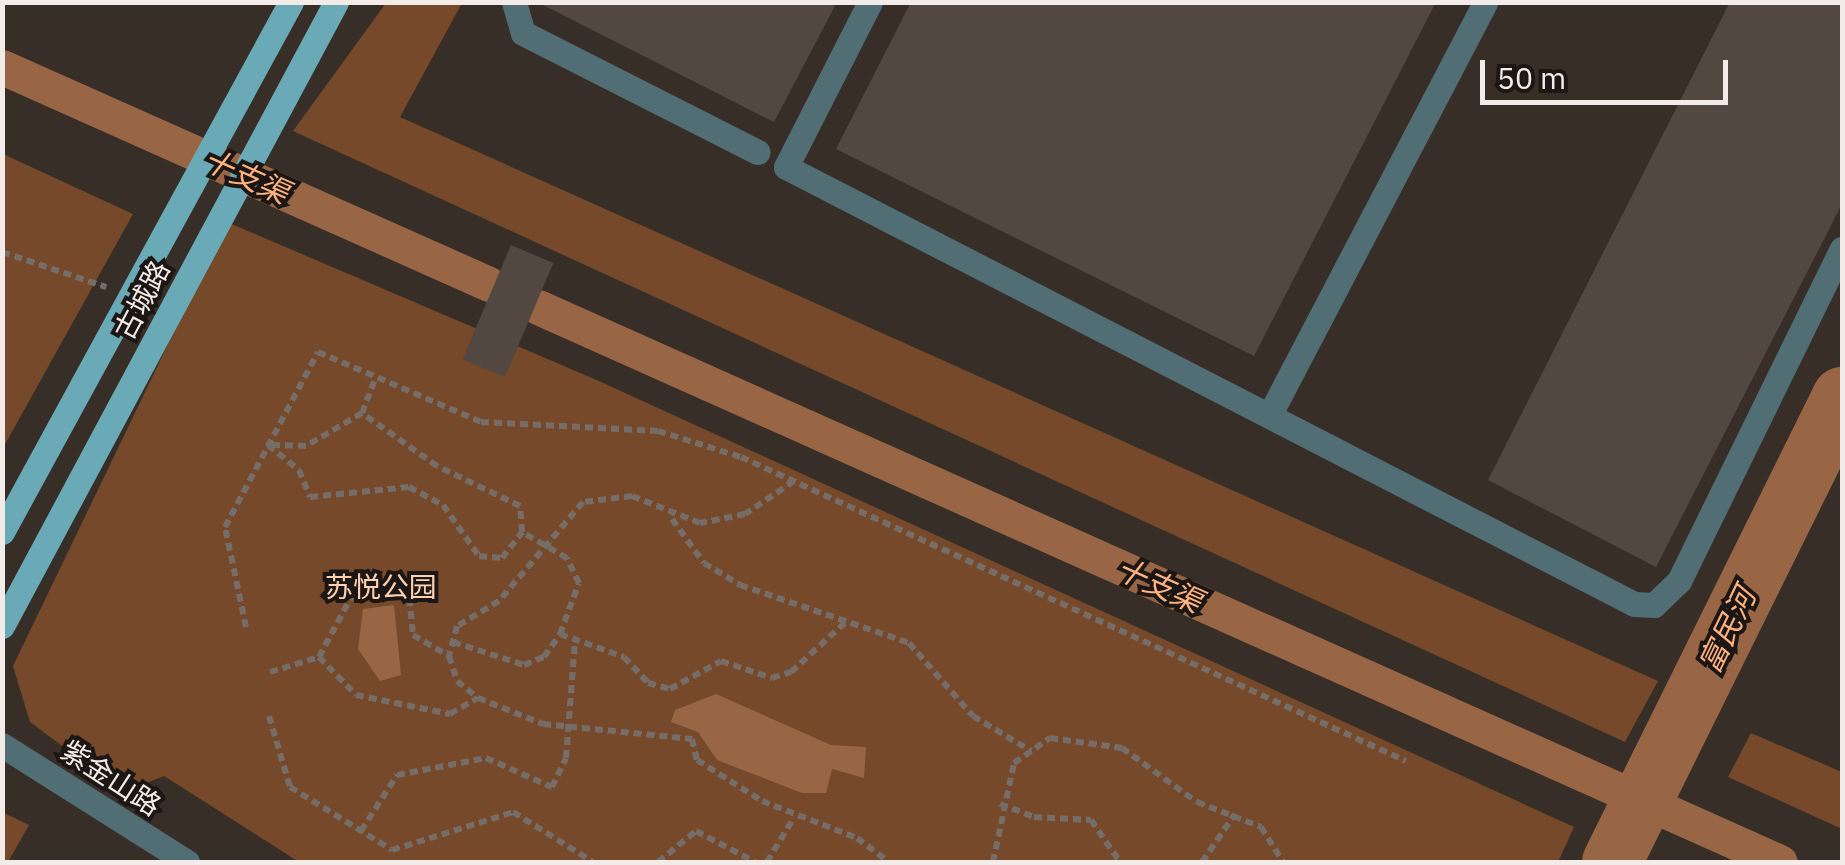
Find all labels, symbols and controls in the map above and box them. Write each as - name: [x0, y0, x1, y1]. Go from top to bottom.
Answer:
- scale bar: [1485, 40, 1732, 102]
- text: 50 m: [1497, 58, 1566, 97]
- water label: 十支渠: [198, 141, 294, 211]
- street label: 古城路: [107, 255, 177, 345]
- water label: 十支渠: [1111, 550, 1207, 620]
- park label: 苏悦公园: [325, 570, 437, 604]
- water label: 富民河: [1691, 582, 1763, 678]
- street label: 紫金山路: [55, 733, 167, 823]

